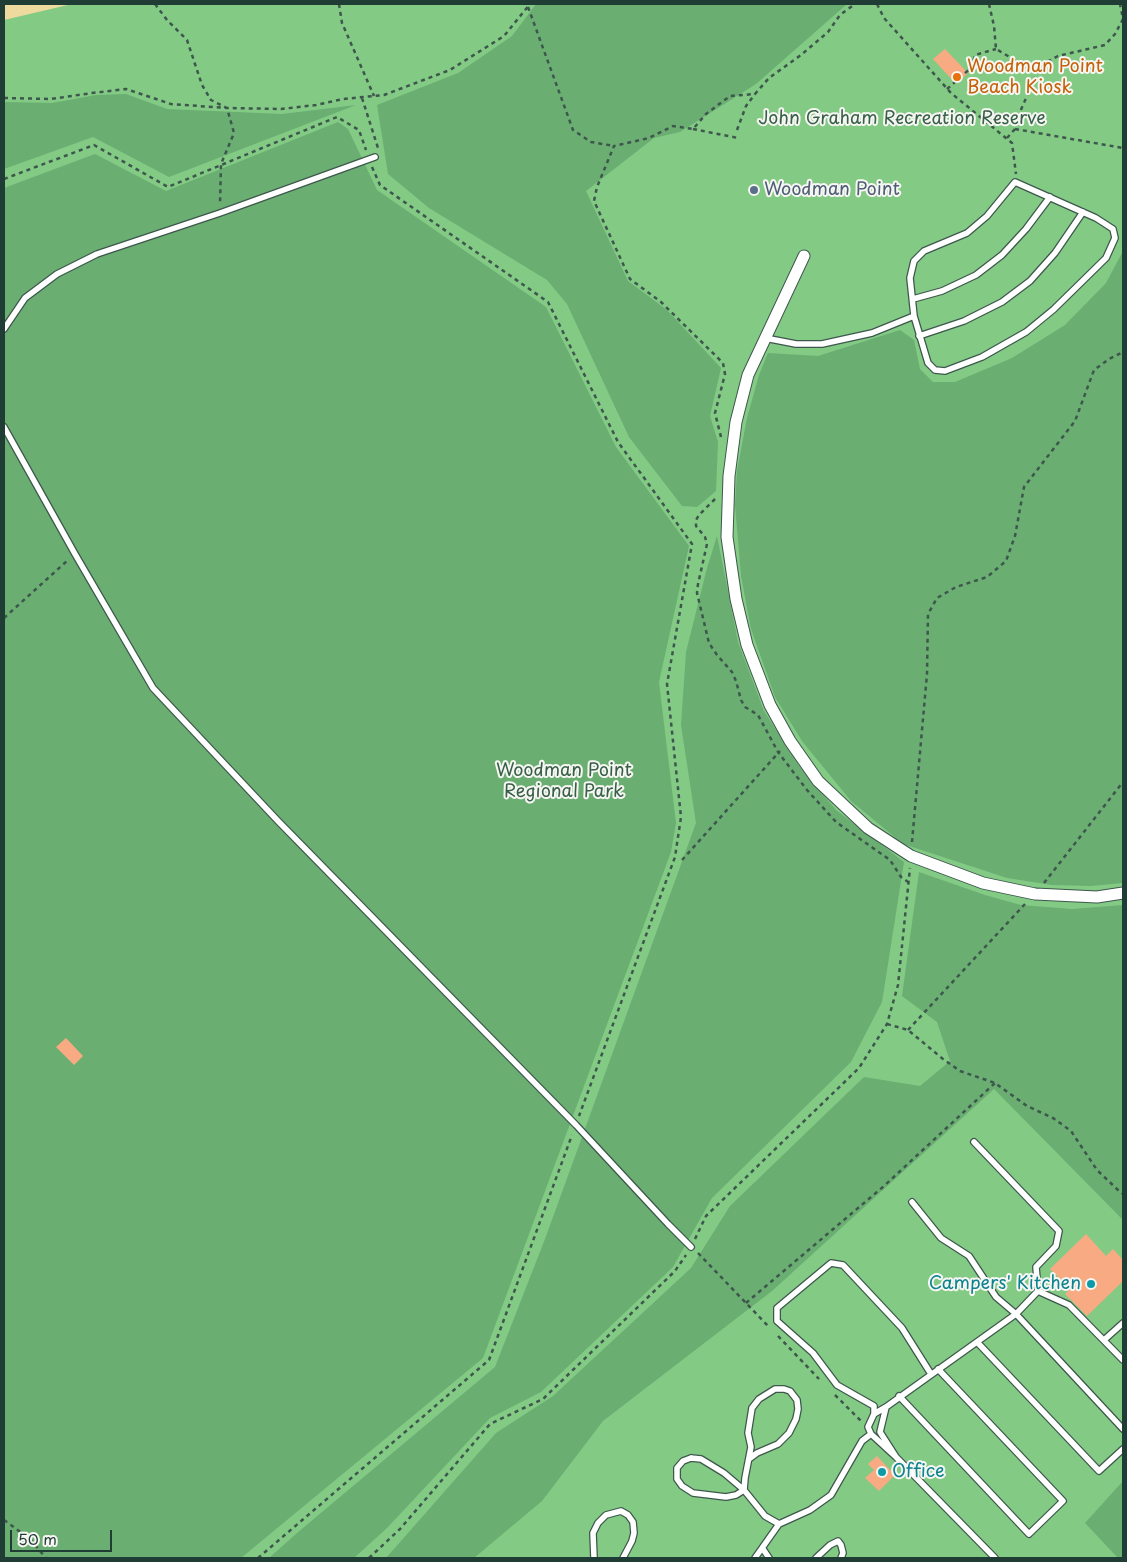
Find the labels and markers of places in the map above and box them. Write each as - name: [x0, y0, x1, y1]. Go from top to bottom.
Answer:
- place label: Woodman Point Beach Kiosk: [967, 56, 1103, 98]
- marker: Woodman Point Beach Kiosk: [951, 71, 963, 83]
- place label: Woodman Point: [764, 179, 900, 201]
- marker: Woodman Point: [748, 184, 760, 196]
- place label: Campers' Kitchen: [929, 1273, 1081, 1295]
- marker: Campers' Kitchen: [1085, 1278, 1097, 1290]
- place label: Office: [892, 1461, 945, 1483]
- marker: Office: [876, 1466, 888, 1478]

